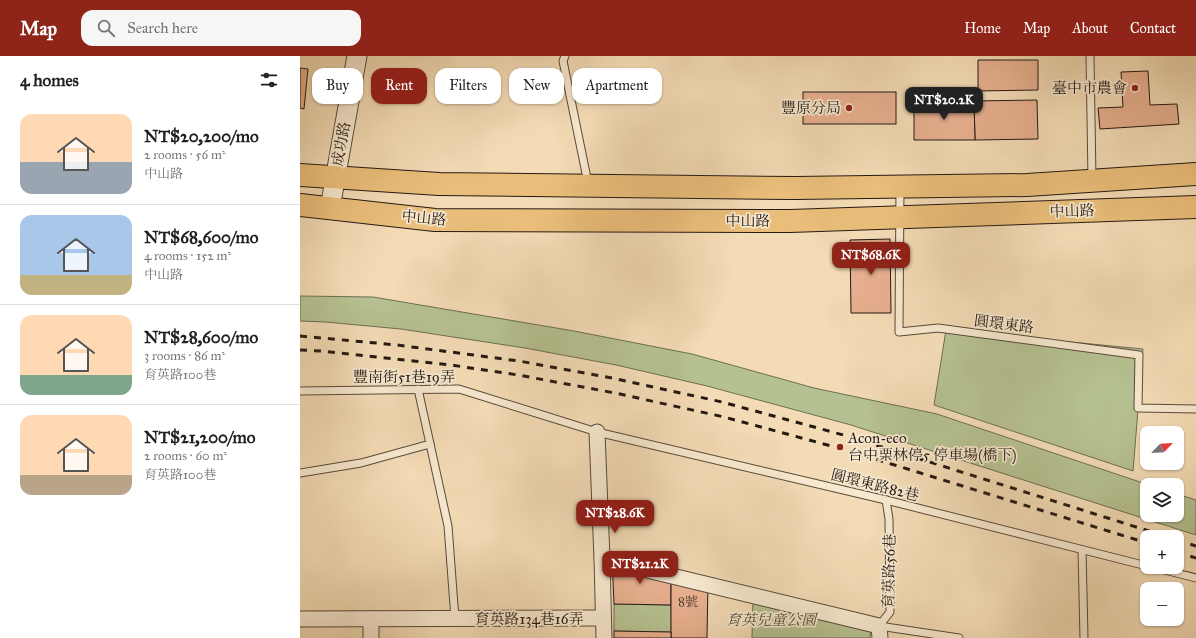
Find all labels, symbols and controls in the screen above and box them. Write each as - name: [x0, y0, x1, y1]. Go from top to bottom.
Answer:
- search box: [81, 10, 361, 46]
- text: Map: [20, 17, 57, 40]
- icon: search: [95, 17, 117, 39]
- text: Search here: [127, 19, 198, 37]
- text: Home: [964, 20, 1001, 37]
- text: Map: [1023, 20, 1050, 37]
- text: About: [1072, 20, 1108, 37]
- text: Contact: [1130, 20, 1176, 37]
- chip: Buy: [312, 68, 363, 104]
- chip: Rent: [371, 68, 427, 104]
- chip: Filters: [435, 68, 501, 104]
- chip: New: [509, 68, 564, 104]
- chip: Apartment: [572, 68, 662, 104]
- icon: filters: [258, 69, 280, 91]
- text: 4 homes: [20, 70, 79, 91]
- place label: 臺中市農會: [1052, 79, 1127, 97]
- marker: 臺中市農會: [1130, 83, 1140, 93]
- pin: NT$20.2K: [903, 87, 985, 121]
- text: NT$20.2K: [914, 92, 974, 108]
- place label: 豐原分局: [781, 99, 841, 117]
- marker: 豐原分局: [844, 103, 854, 113]
- street label: 成功路: [328, 120, 354, 168]
- text: NT$20,200/mo: [144, 126, 259, 147]
- icon: home: [52, 130, 100, 178]
- text: 2 rooms · 56 m²: [144, 147, 226, 163]
- text: 中山路: [144, 166, 183, 182]
- street label: 中山路: [1049, 201, 1095, 221]
- street label: 中山路: [401, 207, 447, 229]
- street label: 中山路: [725, 212, 771, 230]
- text: NT$68,600/mo: [144, 227, 258, 248]
- icon: home: [52, 231, 100, 279]
- pin: NT$68.6K: [830, 242, 912, 276]
- text: NT$68.6K: [841, 247, 901, 263]
- text: 4 rooms · 152 m²: [144, 248, 231, 264]
- text: 中山路: [144, 267, 183, 283]
- street label: 圓環東路: [973, 311, 1035, 337]
- text: NT$28,600/mo: [144, 327, 258, 348]
- icon: home: [52, 331, 100, 379]
- text: 3 rooms · 86 m²: [144, 348, 225, 364]
- text: 育英路100巷: [144, 367, 216, 383]
- street label: 豐南街51巷19弄: [353, 368, 455, 386]
- north arrow: [1140, 426, 1184, 470]
- map controls: [1140, 426, 1184, 626]
- text: NT$21,200/mo: [144, 427, 255, 448]
- place label: Acon-eco 台中栗林停5 停車場(橋下): [847, 429, 1017, 465]
- icon: home: [52, 431, 100, 479]
- marker: Acon-eco 台中栗林停5 停車場(橋下): [835, 442, 845, 452]
- text: 2 rooms · 60 m²: [144, 448, 227, 464]
- street label: 圓環東路82巷: [829, 465, 921, 505]
- text: 育英路100巷: [144, 467, 216, 483]
- button: layers: [1140, 478, 1184, 522]
- pin: NT$28.6K: [574, 500, 656, 534]
- text: NT$28.6K: [585, 505, 645, 521]
- button: +: [1140, 530, 1184, 574]
- street label: 育英路56巷: [879, 534, 899, 608]
- pin: NT$21.2K: [599, 551, 681, 585]
- text: NT$21.2K: [611, 556, 669, 572]
- button: −: [1140, 582, 1184, 626]
- house number: 8號: [678, 594, 698, 610]
- street label: 育英路134巷16弄: [475, 610, 583, 628]
- park label: 育英兒童公園: [726, 611, 818, 629]

